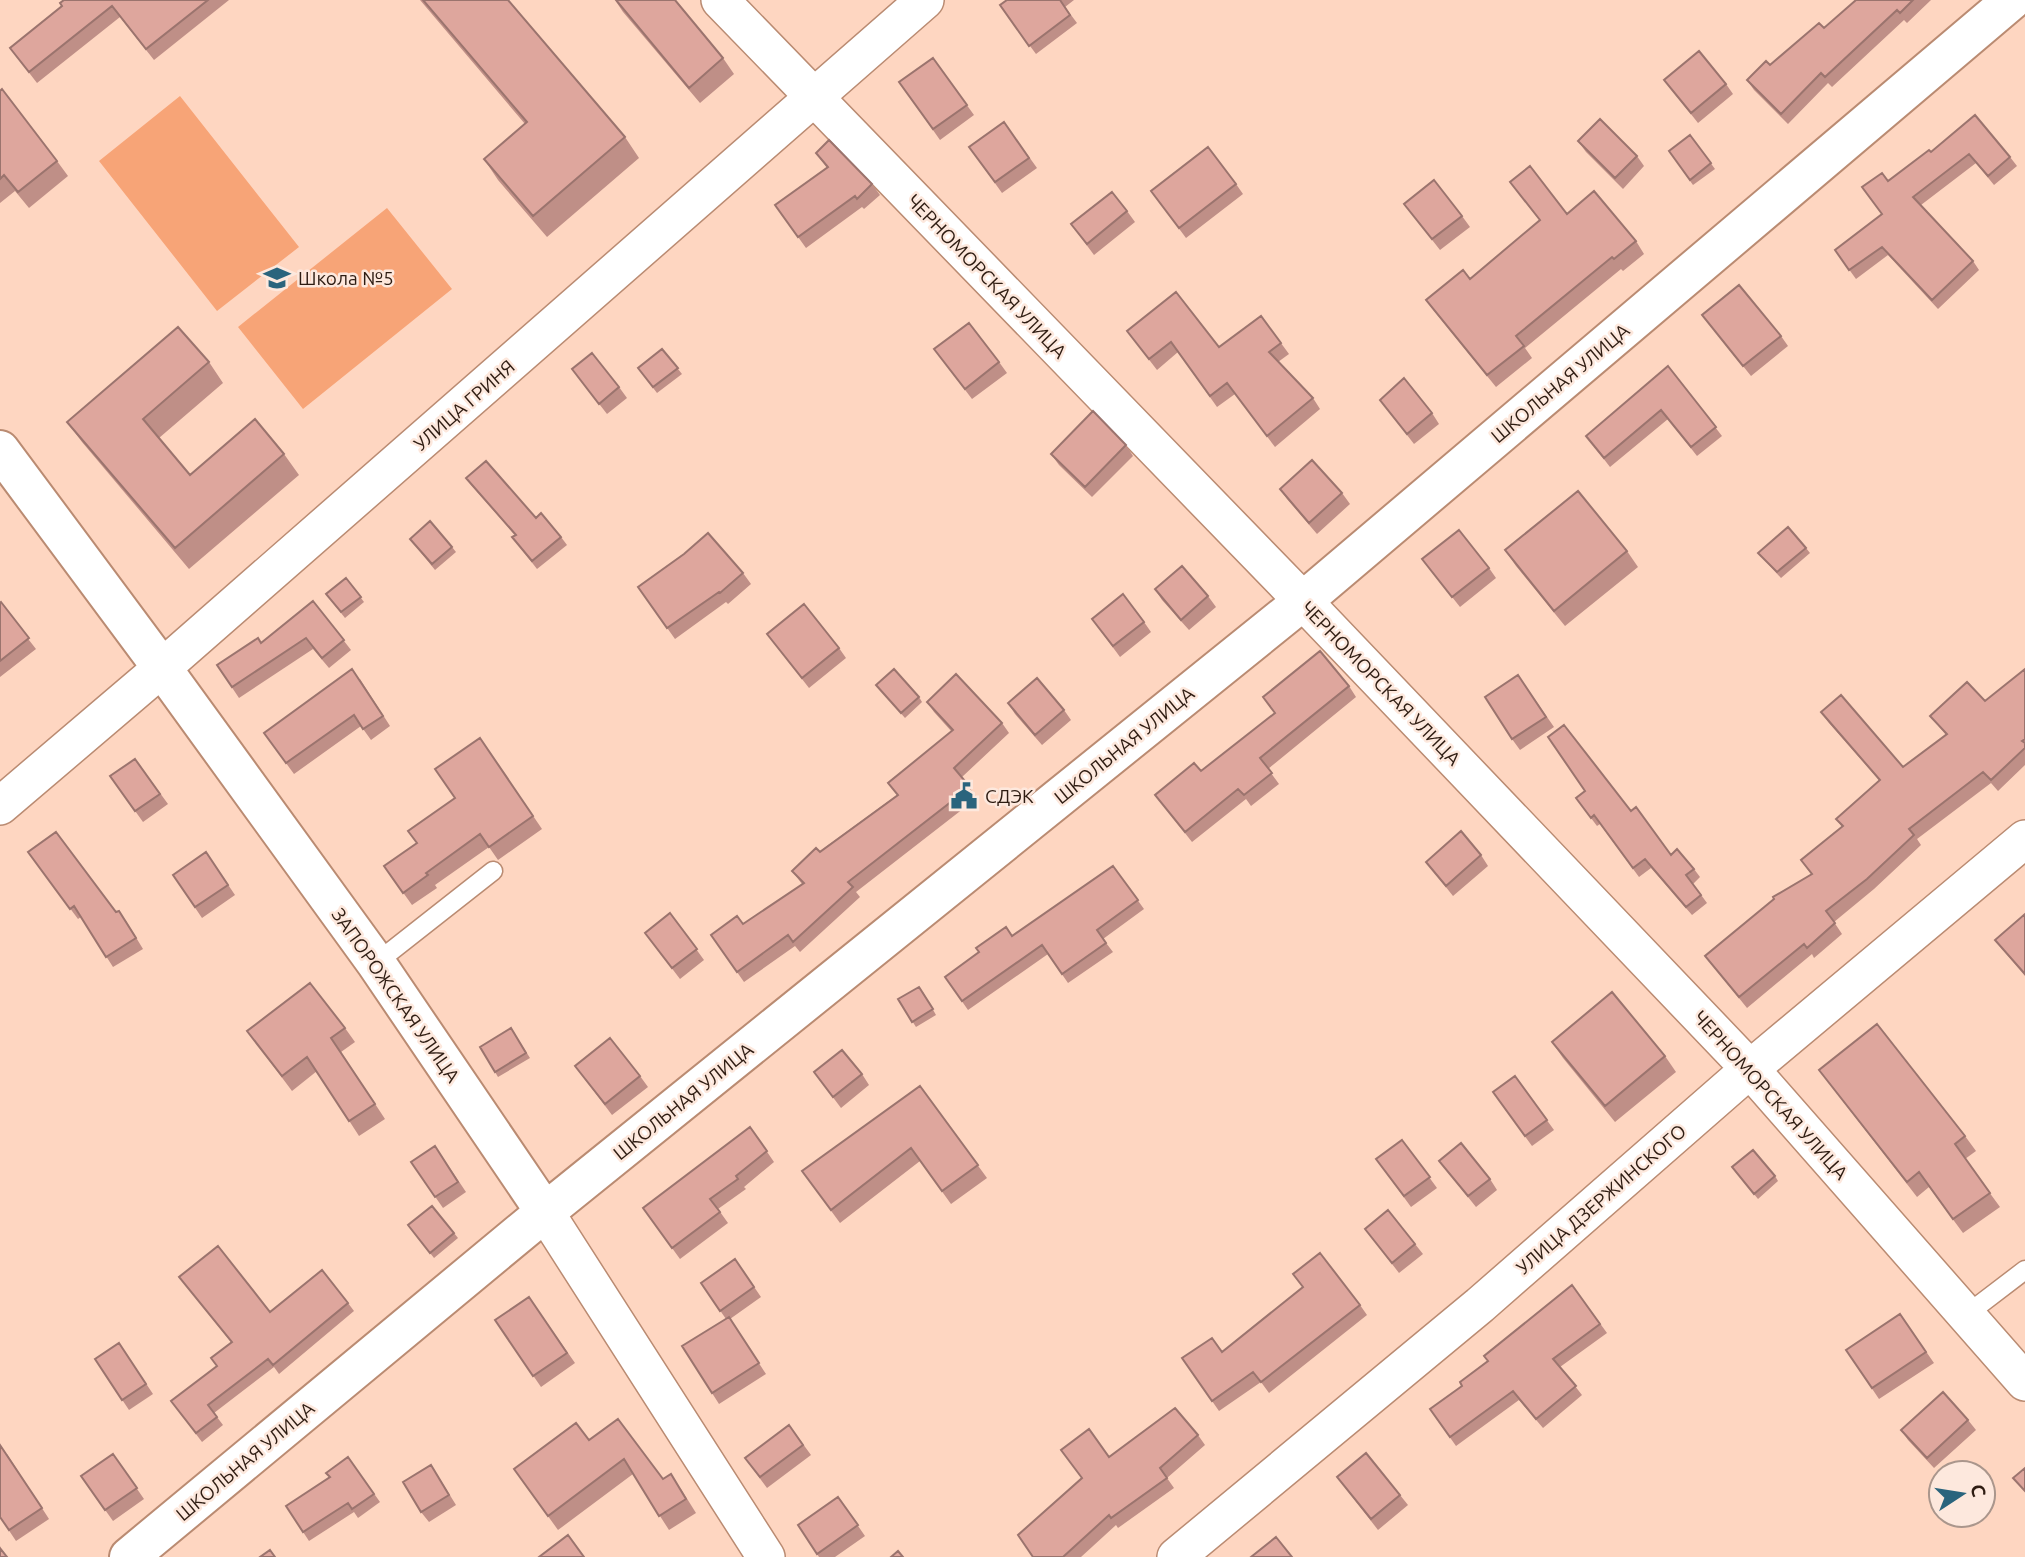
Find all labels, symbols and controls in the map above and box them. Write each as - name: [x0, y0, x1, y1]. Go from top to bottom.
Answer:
- street label: ЧЕРНОМОРСКАЯ УЛИЦА: [903, 189, 1072, 363]
- school or university icon: Школа №5: [262, 263, 292, 293]
- place label: Школа №5: [298, 267, 394, 289]
- street label: ШКОЛЬНАЯ УЛИЦА: [1487, 318, 1634, 447]
- street label: УЛИЦА ГРИНЯ: [409, 355, 519, 455]
- street label: ЧЕРНОМОРСКАЯ УЛИЦА: [1297, 596, 1466, 770]
- street label: ШКОЛЬНАЯ УЛИЦА: [1050, 681, 1199, 808]
- public building icon: СДЭК: [949, 781, 979, 811]
- place label: СДЭК: [985, 785, 1034, 807]
- street label: ЗАПОРОЖСКАЯ УЛИЦА: [327, 904, 465, 1087]
- street label: ЧЕРНОМОРСКАЯ УЛИЦА: [1689, 1006, 1853, 1184]
- street label: ШКОЛЬНАЯ УЛИЦА: [609, 1037, 758, 1164]
- street label: УЛИЦА ДЗЕРЖИНСКОГО: [1512, 1119, 1690, 1279]
- street label: ШКОЛЬНАЯ УЛИЦА: [172, 1396, 319, 1525]
- north arrow: [1927, 1459, 1997, 1529]
- text: С: [1967, 1482, 1991, 1499]

